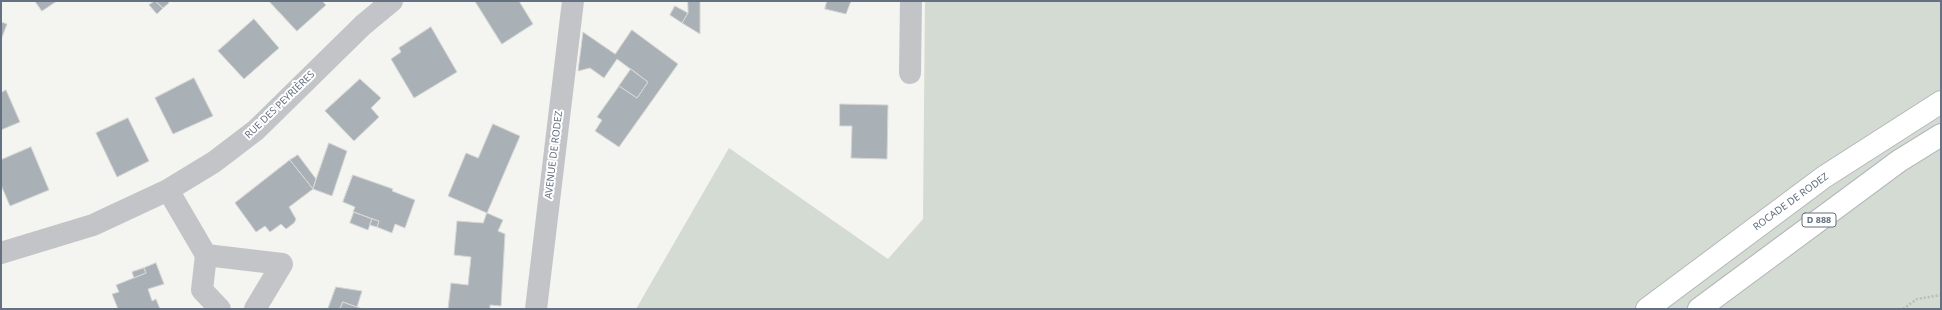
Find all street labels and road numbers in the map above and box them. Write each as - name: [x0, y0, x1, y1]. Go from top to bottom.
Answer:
- street label: RUE DES PEYRIÈRES: [243, 69, 317, 141]
- street label: AVENUE DE RODEZ: [543, 110, 565, 200]
- street label: ROCADE DE RODEZ: [1751, 171, 1831, 233]
- road number: D 888: [1802, 213, 1836, 227]

